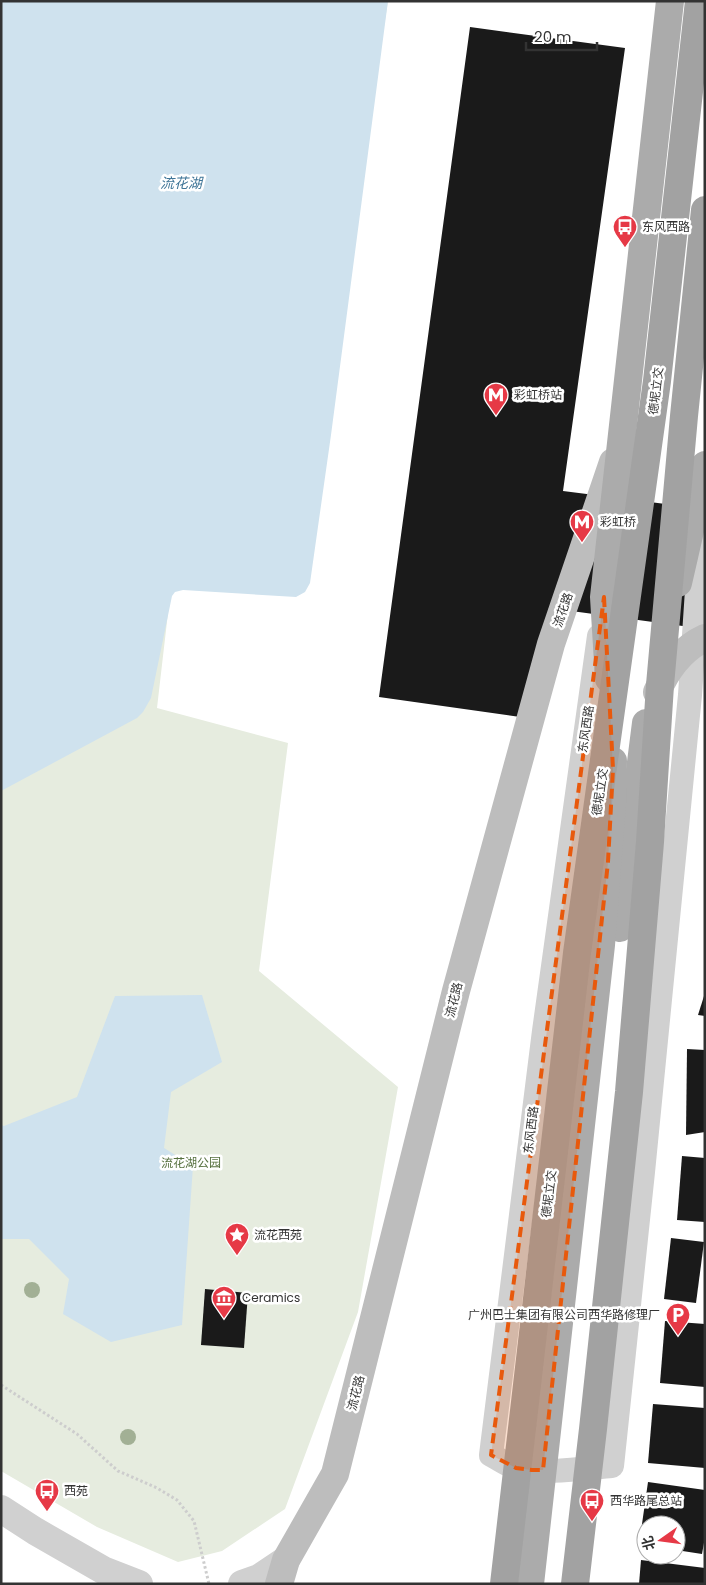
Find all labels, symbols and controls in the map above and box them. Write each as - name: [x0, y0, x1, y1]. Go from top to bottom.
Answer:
- scale bar: [526, 20, 597, 52]
- text: 20 m: [534, 26, 572, 47]
- water label: 流花湖: [160, 173, 204, 193]
- bus stop icon: 东风西路: [612, 214, 638, 248]
- place label: 东风西路: [642, 218, 690, 235]
- street label: 德坭立交: [644, 366, 667, 416]
- metro station icon: 彩虹桥站: [483, 382, 509, 416]
- place label: 彩虹桥站: [514, 386, 562, 403]
- metro station icon: 彩虹桥: [569, 509, 595, 543]
- place label: 彩虹桥: [600, 513, 636, 530]
- street label: 流花路: [549, 590, 576, 630]
- street label: 东风西路: [574, 704, 597, 754]
- street label: 德坭立交: [588, 767, 611, 817]
- street label: 流花路: [441, 980, 466, 1019]
- street label: 东风西路: [519, 1105, 542, 1155]
- park label: 流花湖公园: [161, 1154, 221, 1171]
- street label: 德坭立交: [537, 1169, 560, 1219]
- place icon: 流花西苑: [224, 1222, 250, 1256]
- place label: 流花西苑: [254, 1226, 302, 1243]
- museum icon: Ceramics: [211, 1285, 237, 1319]
- place label: Ceramics: [242, 1289, 300, 1306]
- parking icon: 广州巴士集团有限公司西华路修理厂: [665, 1302, 691, 1336]
- place label: 广州巴士集团有限公司西华路修理厂: [468, 1306, 660, 1323]
- street label: 流花路: [343, 1373, 368, 1412]
- bus stop icon: 西苑: [34, 1478, 60, 1512]
- place label: 西苑: [64, 1482, 88, 1499]
- bus stop icon: 西华路尾总站: [579, 1488, 605, 1522]
- place label: 西华路尾总站: [610, 1492, 682, 1509]
- north arrow: [636, 1515, 686, 1565]
- text: 北: [637, 1534, 660, 1552]

